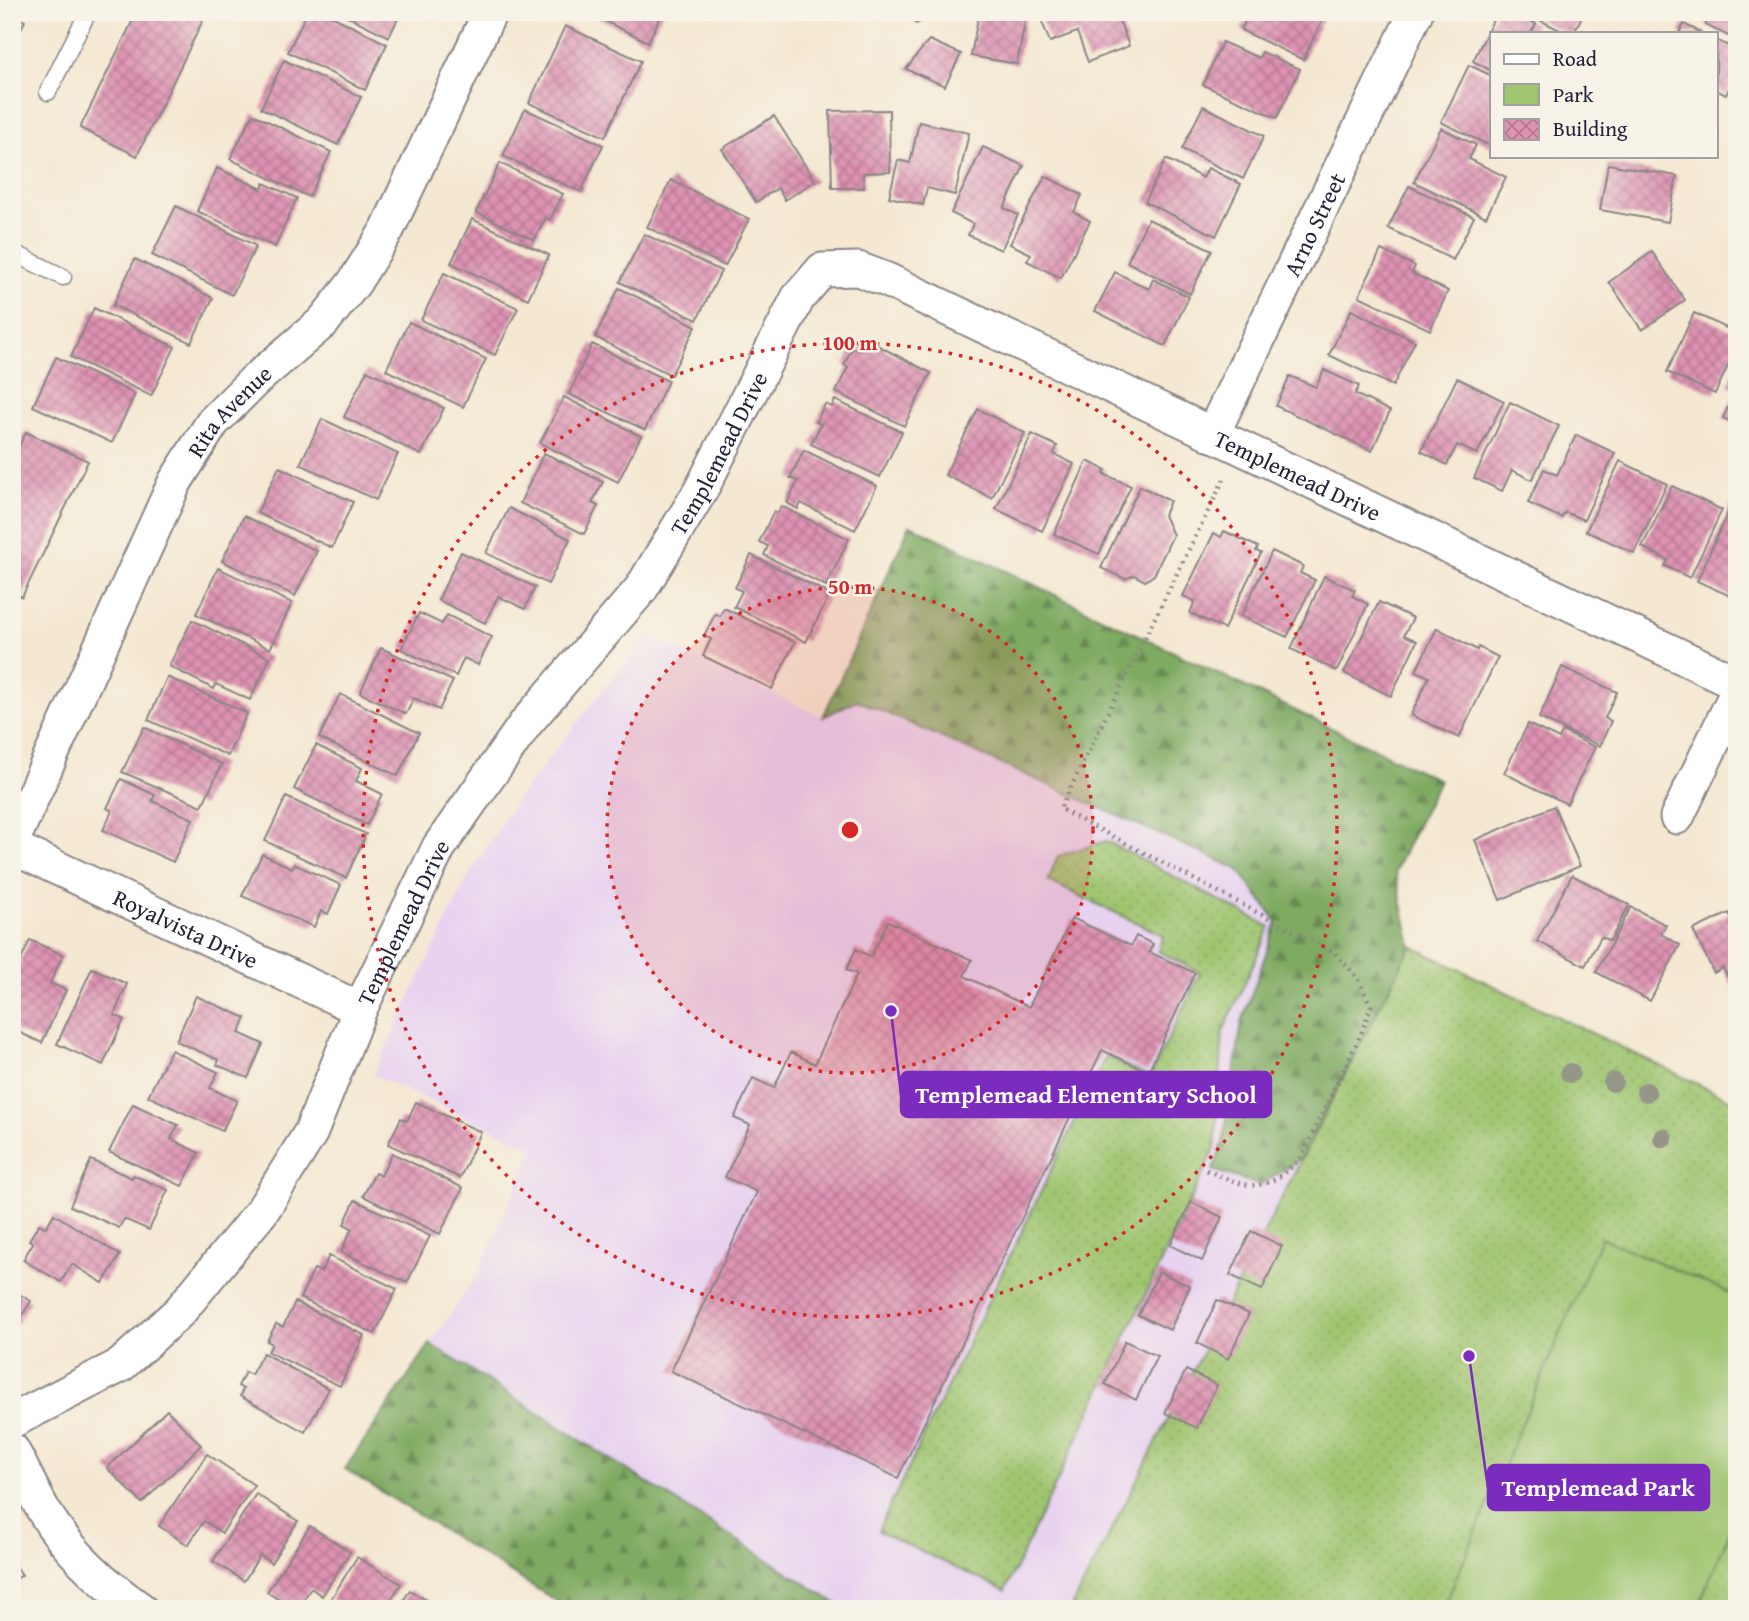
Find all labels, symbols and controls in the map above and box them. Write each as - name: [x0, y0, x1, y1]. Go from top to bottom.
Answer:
- legend: [1490, 32, 1718, 158]
- text: Road: [1553, 43, 1598, 74]
- text: Park: [1553, 79, 1594, 110]
- text: Building: [1553, 113, 1628, 144]
- street label: Arno Street: [1275, 167, 1353, 282]
- text: 100 m: [822, 327, 878, 358]
- street label: Rita Avenue: [178, 357, 278, 463]
- street label: Templemead Drive: [661, 366, 775, 541]
- street label: Templemead Drive: [1209, 421, 1387, 528]
- text: 50 m: [828, 571, 872, 602]
- centre of rings: [838, 818, 862, 842]
- street label: Templemead Drive: [348, 832, 456, 1010]
- street label: Royalvista Drive: [108, 880, 264, 976]
- callout: Templemead Elementary School: [901, 1072, 1271, 1117]
- text: Templemead Elementary School: [915, 1077, 1257, 1112]
- callout: Templemead Park: [1488, 1465, 1709, 1510]
- text: Templemead Park: [1501, 1470, 1695, 1505]

